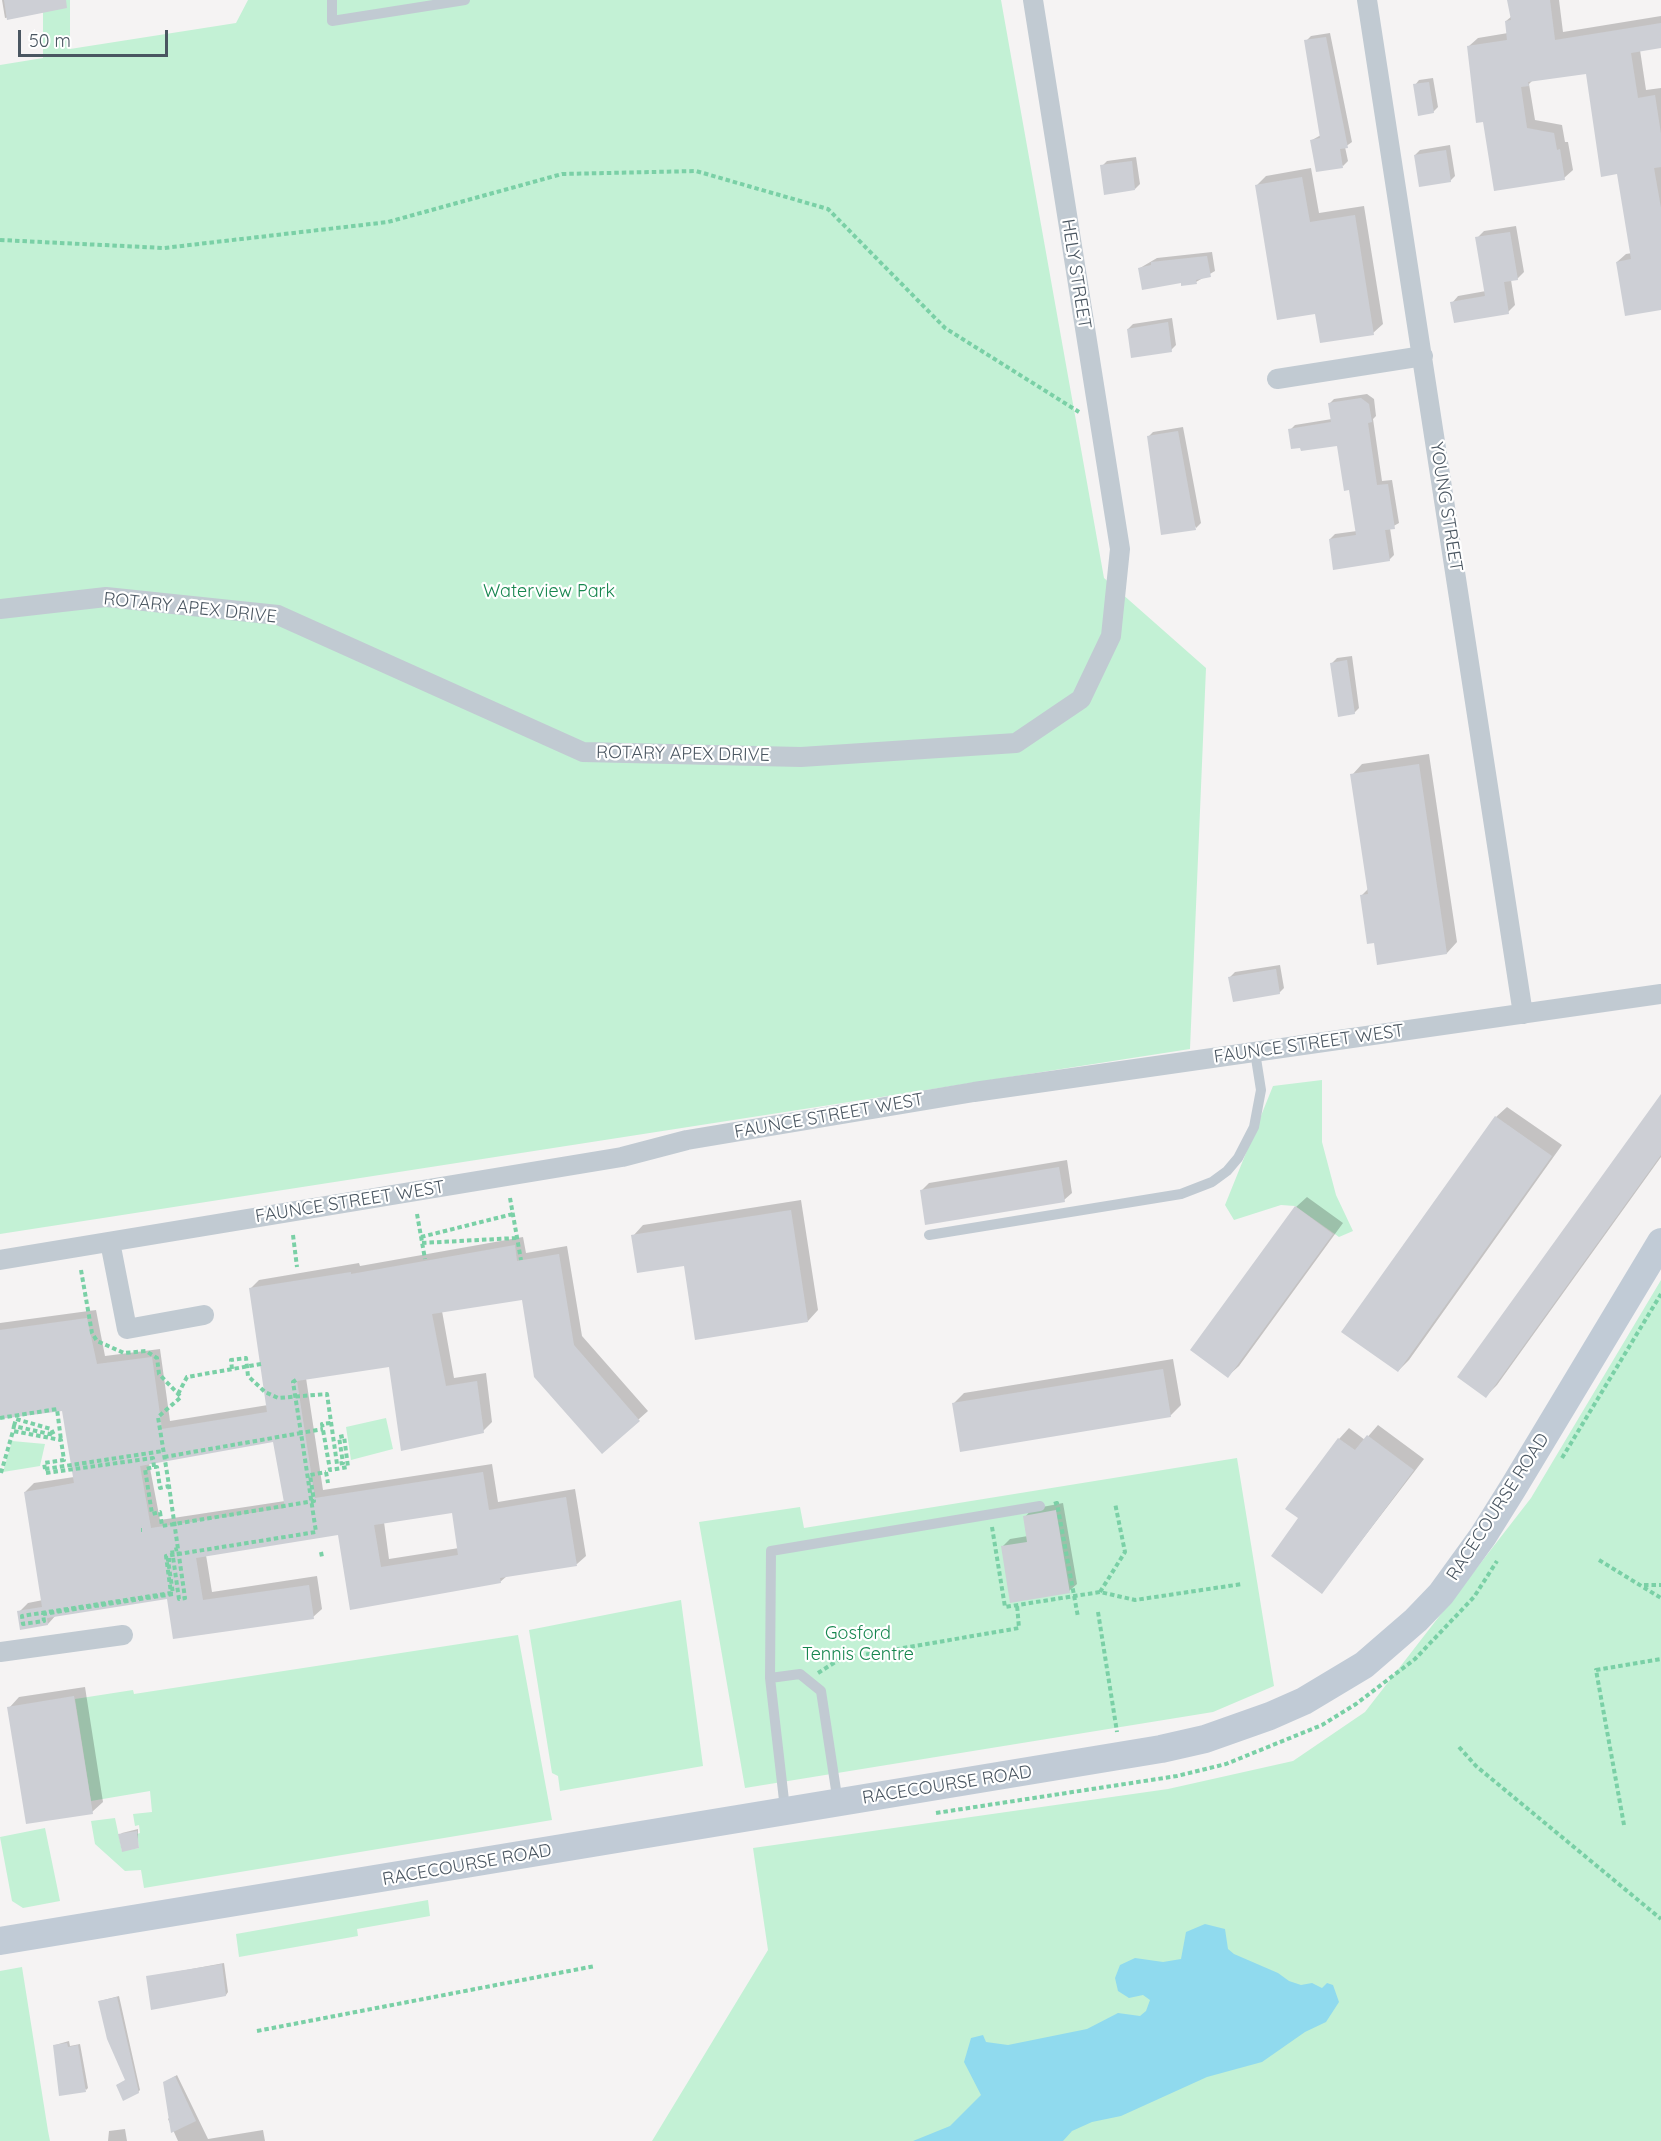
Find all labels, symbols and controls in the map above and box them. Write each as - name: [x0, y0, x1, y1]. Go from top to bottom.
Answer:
- scale bar: [21, 18, 171, 56]
- text: 50 m: [29, 29, 71, 52]
- street label: HELY STREET: [1057, 217, 1095, 331]
- street label: YOUNG STREET: [1425, 441, 1467, 573]
- park label: Waterview Park: [483, 581, 615, 603]
- street label: ROTARY APEX DRIVE: [102, 588, 278, 628]
- street label: ROTARY APEX DRIVE: [596, 742, 770, 766]
- street label: FAUNCE STREET WEST: [1213, 1020, 1405, 1068]
- street label: FAUNCE STREET WEST: [733, 1089, 925, 1143]
- street label: FAUNCE STREET WEST: [254, 1176, 446, 1228]
- street label: RACECOURSE ROAD: [1442, 1429, 1554, 1585]
- park label: Gosford Tennis Centre: [802, 1623, 914, 1666]
- street label: RACECOURSE ROAD: [861, 1761, 1033, 1809]
- street label: RACECOURSE ROAD: [381, 1839, 553, 1891]

